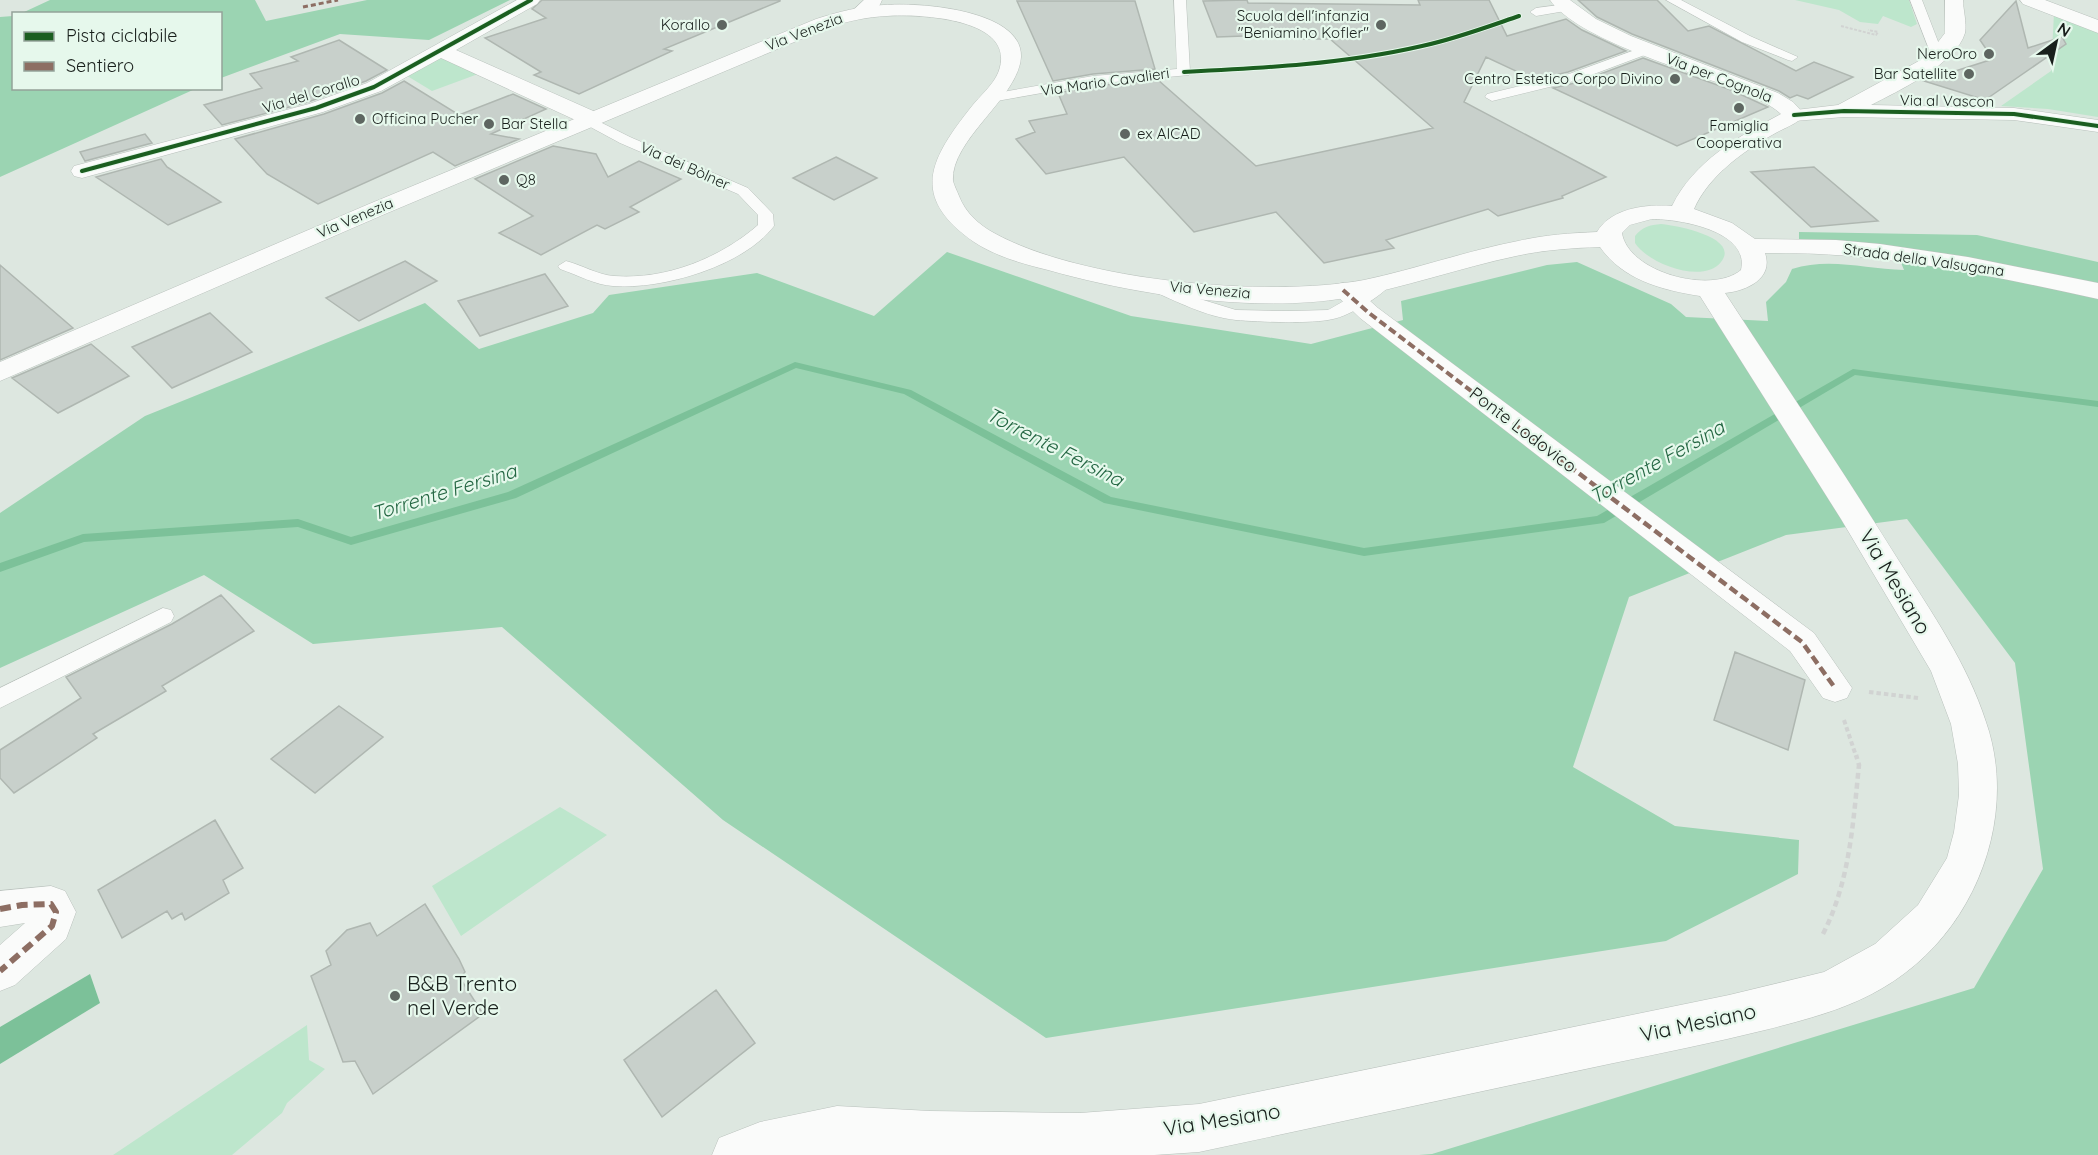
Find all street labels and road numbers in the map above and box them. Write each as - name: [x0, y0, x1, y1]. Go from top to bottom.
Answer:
- street label: Via Venezia: [763, 8, 845, 55]
- street label: Via per Cognola: [1663, 49, 1775, 107]
- street label: Via Mario Cavalieri: [1039, 63, 1171, 100]
- street label: Via del Corallo: [260, 70, 362, 117]
- street label: Via al Vascon: [1900, 90, 1994, 111]
- street label: Via dei Bòlner: [637, 137, 733, 194]
- street label: Via Venezia: [314, 193, 396, 242]
- street label: Strada della Valsugana: [1843, 239, 2006, 280]
- street label: Via Venezia: [1169, 277, 1251, 303]
- street label: Ponte Lodovico: [1465, 382, 1582, 477]
- street label: Via Mesiano: [1854, 524, 1937, 639]
- street label: Via Mesiano: [1637, 997, 1758, 1047]
- street label: Via Mesiano: [1162, 1097, 1282, 1141]

